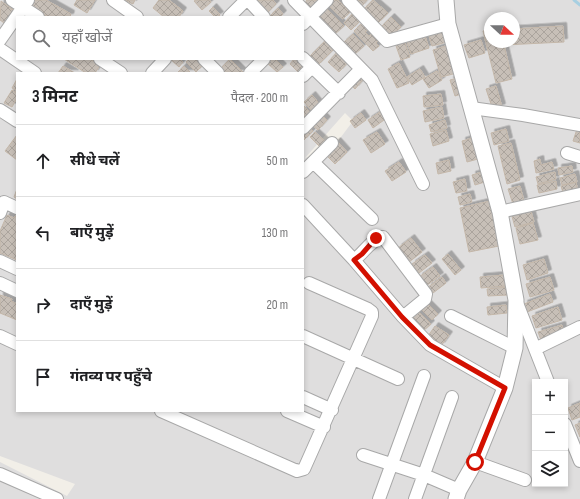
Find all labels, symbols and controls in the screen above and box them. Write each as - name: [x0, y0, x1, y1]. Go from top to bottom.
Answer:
- north arrow: [484, 12, 520, 48]
- search box: [16, 16, 304, 60]
- icon: search: [30, 27, 52, 49]
- text: यहाँ खोजें: [62, 28, 112, 47]
- text: 3 मिनट: [32, 87, 78, 107]
- text: पैदल · 200 m: [231, 90, 288, 106]
- icon: ahead: [32, 150, 54, 172]
- text: सीधे चलें: [70, 151, 120, 170]
- text: 50 m: [267, 153, 288, 169]
- icon: left: [32, 222, 54, 244]
- text: बाएँ मुड़ें: [70, 223, 113, 242]
- text: 130 m: [262, 225, 288, 241]
- route end: [367, 229, 385, 247]
- icon: right: [32, 294, 54, 316]
- text: दाएँ मुड़ें: [70, 295, 113, 314]
- text: 20 m: [266, 297, 288, 313]
- icon: arrive: [32, 366, 54, 388]
- text: गंतव्य पर पहुँचे: [70, 367, 152, 386]
- map controls: [532, 379, 568, 487]
- button: +: [532, 379, 568, 415]
- button: −: [532, 415, 568, 451]
- button: layers: [532, 451, 568, 487]
- route start: [466, 453, 484, 471]

